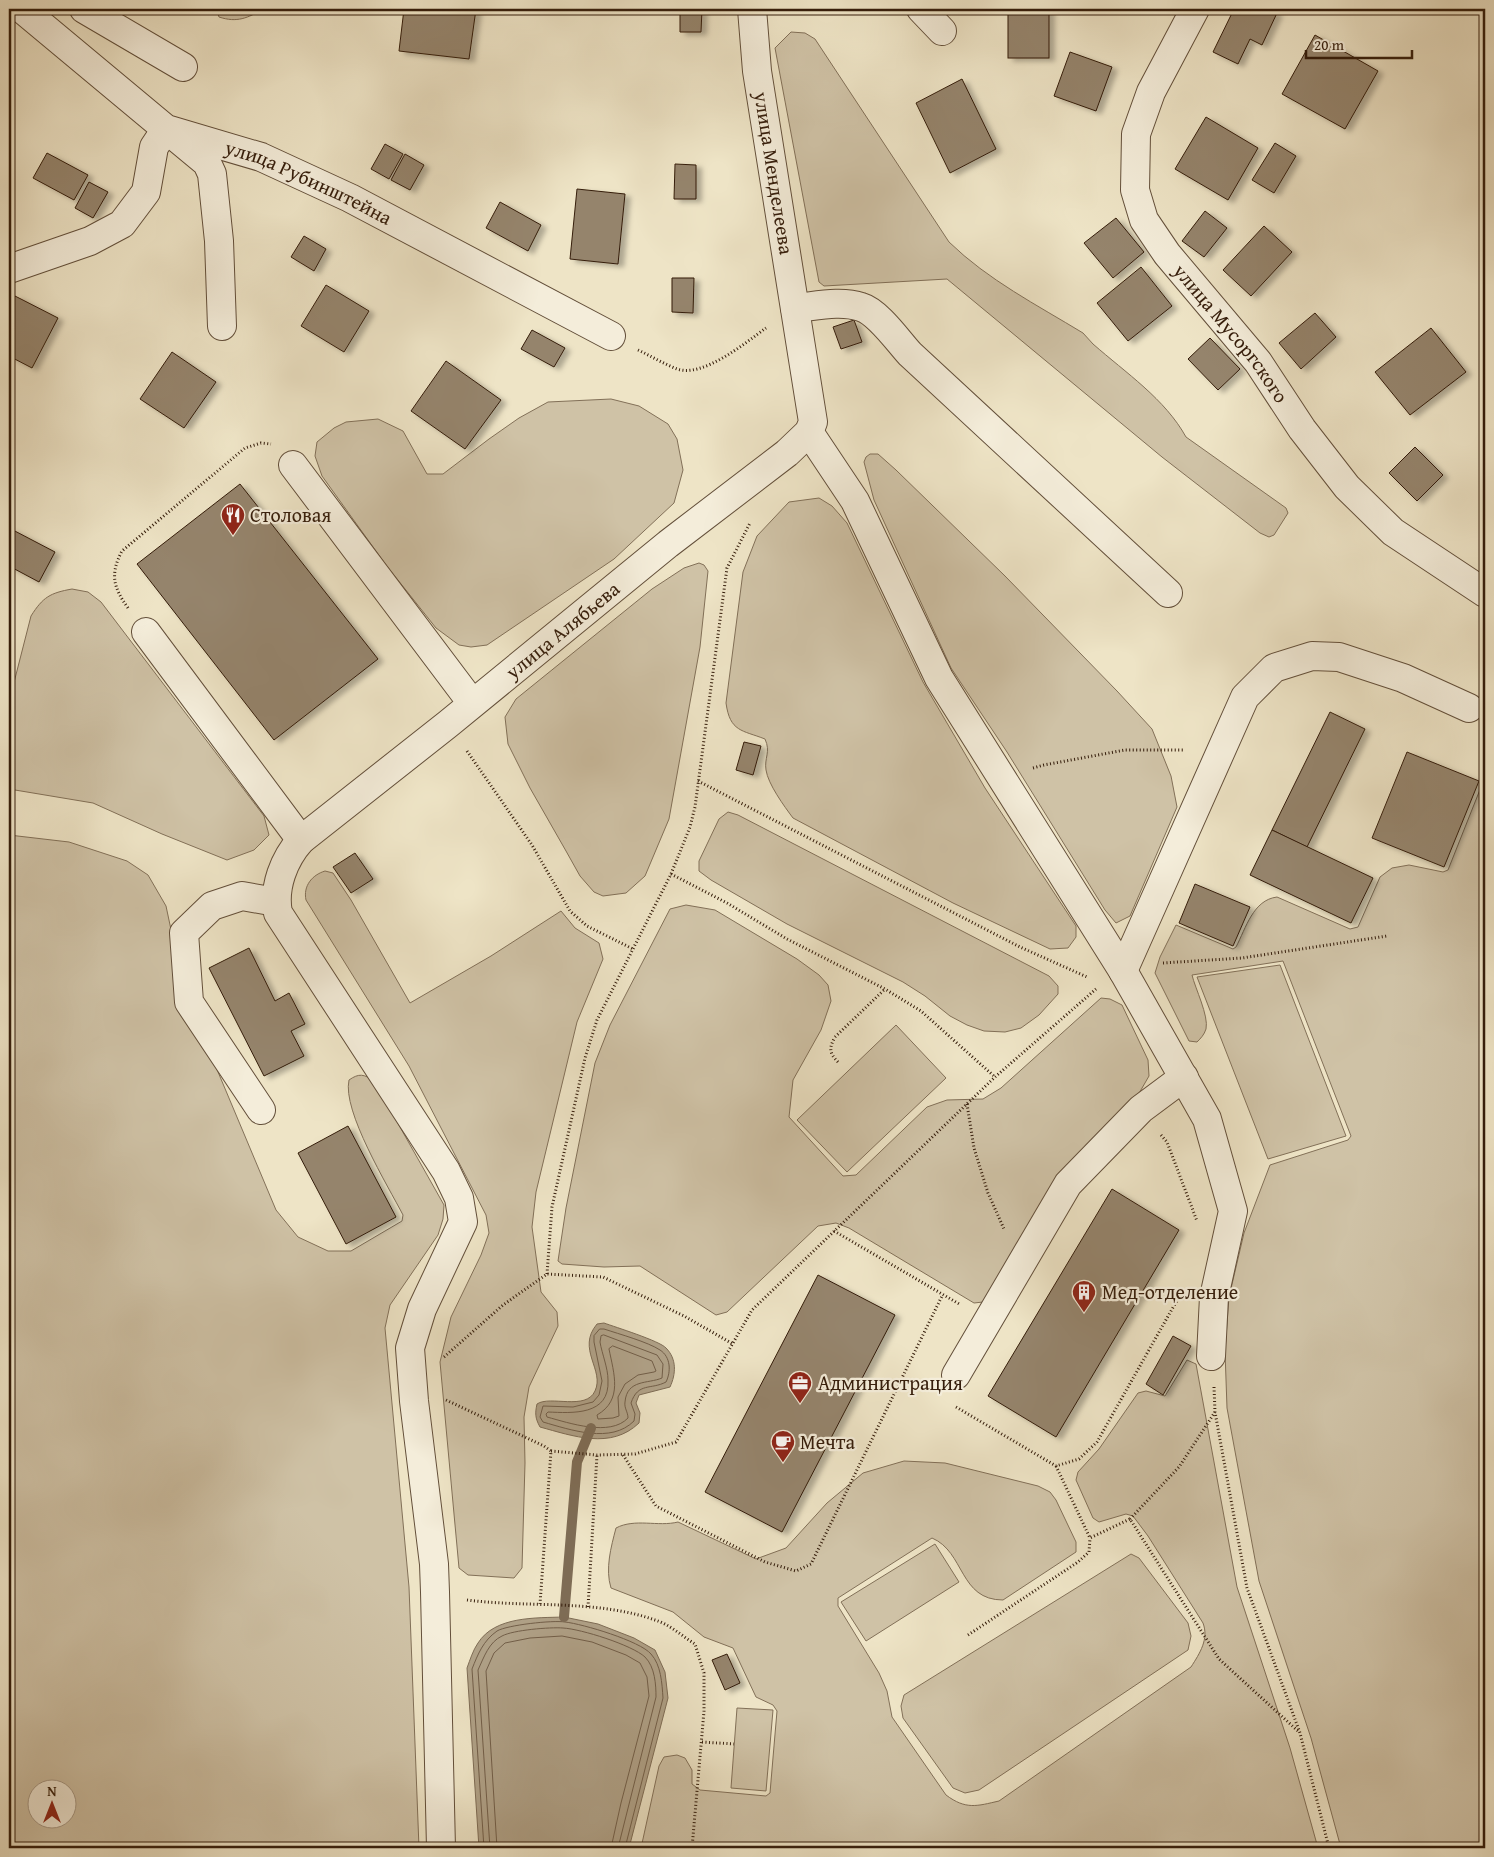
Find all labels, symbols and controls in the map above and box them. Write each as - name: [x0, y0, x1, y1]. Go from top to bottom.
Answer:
- scale bar: [1306, 28, 1413, 60]
- text: 20 m: [1314, 34, 1345, 55]
- street label: улица Менделеева: [747, 88, 802, 257]
- street label: улица Рубинштейна: [221, 132, 398, 232]
- street label: улица Мусоргского: [1166, 256, 1296, 408]
- place label: Столовая: [250, 500, 331, 529]
- restaurant icon: Столовая: [220, 502, 246, 536]
- street label: улица Алябьева: [498, 574, 626, 686]
- place label: Мед-отделение: [1102, 1277, 1238, 1306]
- building icon: Мед-отделение: [1071, 1279, 1097, 1313]
- place label: Администрация: [818, 1368, 963, 1397]
- office icon: Администрация: [787, 1370, 813, 1404]
- place label: Мечта: [800, 1427, 855, 1456]
- cafe icon: Мечта: [770, 1429, 796, 1463]
- north arrow: [28, 1780, 78, 1830]
- text: N: [47, 1781, 57, 1801]

